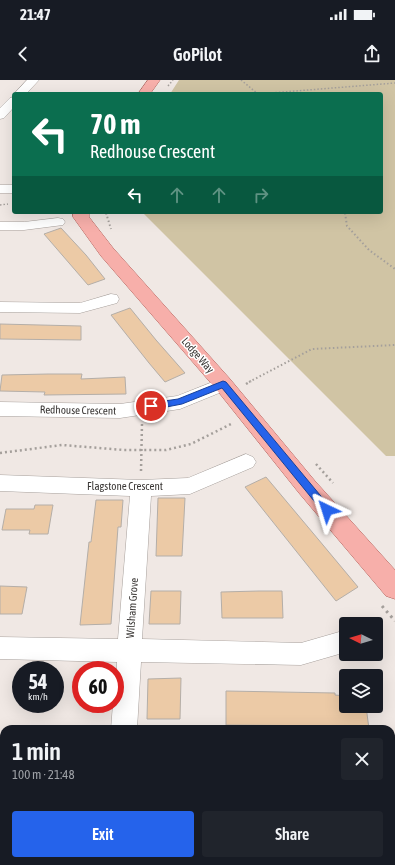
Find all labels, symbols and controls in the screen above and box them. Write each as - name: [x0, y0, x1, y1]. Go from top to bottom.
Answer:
- text: 21:47: [20, 6, 51, 23]
- icon: back: [12, 43, 34, 65]
- icon: share: [361, 43, 383, 65]
- text: GoPilot: [173, 44, 222, 65]
- icon: left: [24, 108, 76, 160]
- text: 70 m: [90, 108, 140, 140]
- text: Redhouse Crescent: [90, 141, 215, 162]
- icon: left: [124, 184, 146, 206]
- icon: ahead: [166, 184, 188, 206]
- icon: ahead: [208, 184, 230, 206]
- icon: right: [250, 184, 272, 206]
- street label: Lodge Way: [179, 335, 217, 375]
- pin: [134, 389, 168, 423]
- icon: arrive: [140, 395, 162, 417]
- street label: Redhouse Crescent: [40, 403, 116, 417]
- street label: Flagstone Crescent: [87, 480, 163, 492]
- position arrow: [306, 489, 348, 531]
- street label: Wilsham Grove: [124, 577, 140, 639]
- north arrow: [339, 617, 383, 661]
- map controls: [339, 617, 383, 713]
- speed limit sign: 60: [72, 661, 124, 713]
- button: layers: [339, 669, 383, 713]
- text: 54: [29, 670, 47, 693]
- text: km/h: [28, 691, 48, 702]
- text: 1 min: [12, 738, 61, 765]
- button: close: [341, 738, 383, 780]
- text: 100 m · 21:48: [12, 767, 75, 782]
- button: Exit: [12, 811, 194, 857]
- button: Share: [202, 811, 383, 857]

